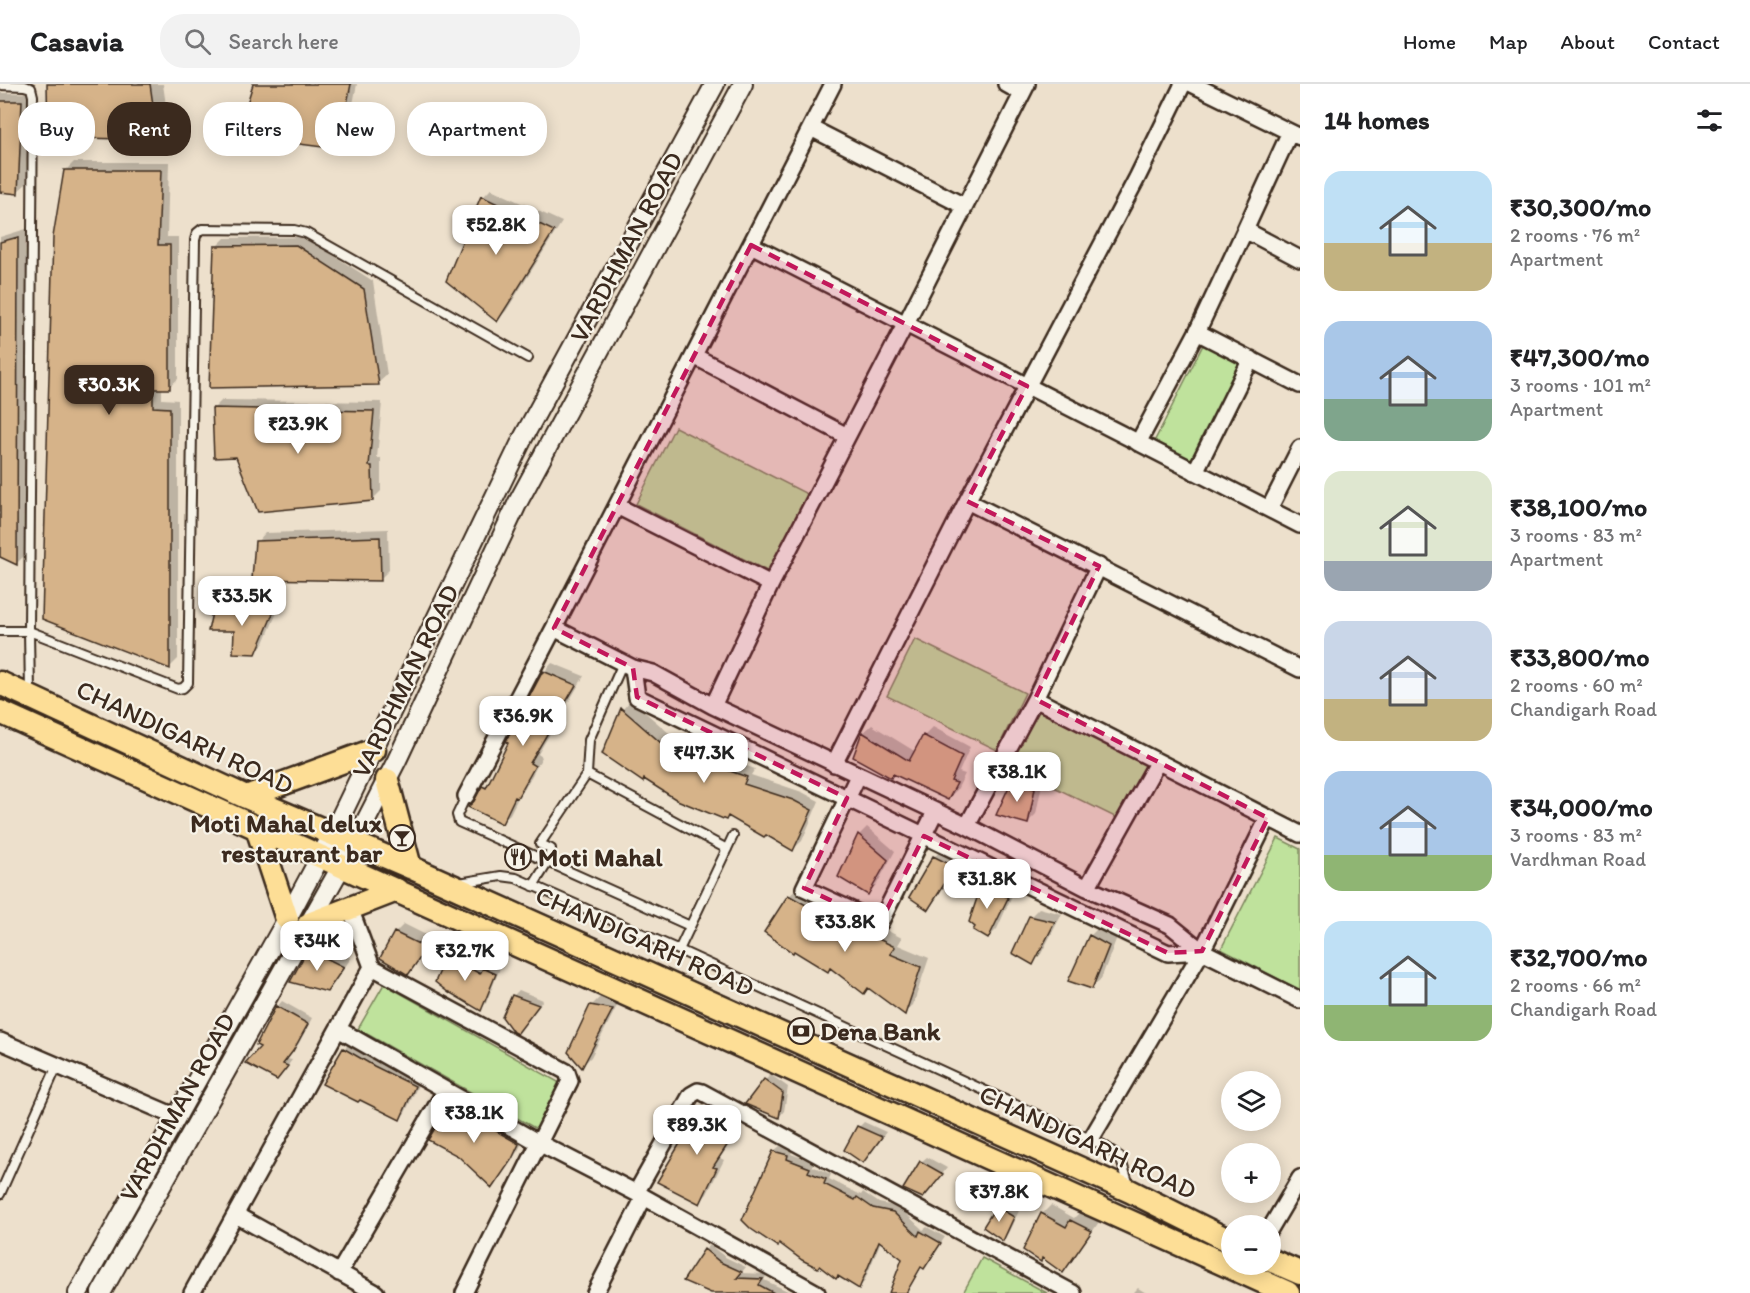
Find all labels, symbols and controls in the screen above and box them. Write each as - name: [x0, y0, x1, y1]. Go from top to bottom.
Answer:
- search box: [160, 14, 580, 68]
- text: Casavia: [30, 24, 124, 58]
- icon: search: [181, 25, 214, 58]
- text: Search here: [229, 28, 339, 55]
- text: Home: [1403, 29, 1456, 54]
- text: Map: [1489, 29, 1528, 54]
- text: About: [1561, 29, 1615, 54]
- text: Contact: [1648, 29, 1720, 54]
- chip: Buy: [18, 102, 95, 156]
- chip: Rent: [107, 102, 191, 156]
- chip: Filters: [203, 102, 303, 156]
- chip: New: [315, 102, 395, 156]
- chip: Apartment: [407, 102, 547, 156]
- text: 14 homes: [1324, 104, 1430, 136]
- icon: filters: [1693, 104, 1726, 137]
- street label: VARDHMAN ROAD: [562, 146, 690, 348]
- text: ₹30,300/mo: [1510, 191, 1651, 223]
- icon: home: [1372, 195, 1444, 267]
- pin: ₹52.8K: [447, 205, 545, 256]
- text: ₹52.8K: [466, 212, 526, 236]
- text: 2 rooms · 76 m²: [1510, 223, 1640, 247]
- text: Apartment: [1510, 247, 1603, 271]
- text: ₹47,300/mo: [1510, 341, 1650, 373]
- icon: home: [1372, 345, 1444, 417]
- pin: ₹30.3K: [60, 365, 158, 416]
- text: ₹30.3K: [78, 372, 140, 396]
- text: 3 rooms · 101 m²: [1510, 373, 1651, 397]
- text: Apartment: [1510, 397, 1603, 421]
- pin: ₹23.9K: [249, 404, 347, 455]
- text: ₹23.9K: [268, 411, 328, 435]
- text: ₹38,100/mo: [1510, 491, 1647, 523]
- icon: home: [1372, 495, 1444, 567]
- text: 3 rooms · 83 m²: [1510, 523, 1642, 547]
- text: Apartment: [1510, 547, 1603, 571]
- pin: ₹33.5K: [193, 576, 291, 627]
- street label: VARDHMAN ROAD: [344, 579, 466, 783]
- text: ₹33.5K: [212, 583, 272, 607]
- text: ₹33,800/mo: [1510, 641, 1649, 673]
- icon: home: [1372, 645, 1444, 717]
- street label: CHANDIGARH ROAD: [71, 673, 299, 801]
- text: 2 rooms · 60 m²: [1510, 673, 1643, 697]
- pin: ₹36.9K: [474, 696, 572, 747]
- text: Chandigarh Road: [1510, 697, 1657, 721]
- text: ₹36.9K: [493, 703, 553, 727]
- pin: ₹47.3K: [655, 733, 753, 784]
- text: ₹47.3K: [674, 740, 734, 764]
- pin: ₹38.1K: [968, 752, 1066, 803]
- text: ₹38.1K: [988, 759, 1046, 783]
- text: ₹34,000/mo: [1510, 791, 1653, 823]
- icon: home: [1372, 795, 1444, 867]
- place label: Moti Mahal delux restaurant bar: [190, 807, 383, 869]
- bar icon: Moti Mahal delux restaurant bar: [387, 823, 417, 853]
- text: 3 rooms · 83 m²: [1510, 823, 1642, 847]
- place label: Moti Mahal: [538, 841, 663, 873]
- restaurant icon: Moti Mahal: [503, 842, 533, 872]
- text: Vardhman Road: [1510, 847, 1646, 871]
- pin: ₹31.8K: [938, 859, 1036, 910]
- text: ₹31.8K: [958, 866, 1016, 890]
- street label: CHANDIGARH ROAD: [531, 878, 759, 1004]
- pin: ₹33.8K: [796, 902, 894, 953]
- text: ₹33.8K: [815, 909, 875, 933]
- pin: ₹34K: [281, 921, 353, 972]
- text: ₹34K: [294, 928, 340, 952]
- pin: ₹32.7K: [416, 931, 514, 982]
- text: ₹32.7K: [436, 938, 494, 962]
- text: ₹32,700/mo: [1510, 941, 1648, 973]
- icon: home: [1372, 945, 1444, 1017]
- text: 2 rooms · 66 m²: [1510, 973, 1641, 997]
- text: Chandigarh Road: [1510, 997, 1657, 1021]
- street label: VARDHMAN ROAD: [112, 1007, 242, 1207]
- place label: Dena Bank: [820, 1015, 941, 1047]
- bank icon: Dena Bank: [786, 1016, 816, 1046]
- map controls: [1221, 1071, 1281, 1275]
- button: layers: [1221, 1071, 1281, 1131]
- street label: CHANDIGARH ROAD: [974, 1078, 1202, 1206]
- pin: ₹38.1K: [425, 1093, 523, 1144]
- text: ₹38.1K: [445, 1100, 503, 1124]
- pin: ₹89.3K: [648, 1105, 746, 1156]
- text: ₹89.3K: [667, 1112, 727, 1136]
- button: +: [1221, 1143, 1281, 1203]
- pin: ₹37.8K: [950, 1172, 1048, 1223]
- text: ₹37.8K: [969, 1179, 1029, 1203]
- button: −: [1221, 1215, 1281, 1275]

